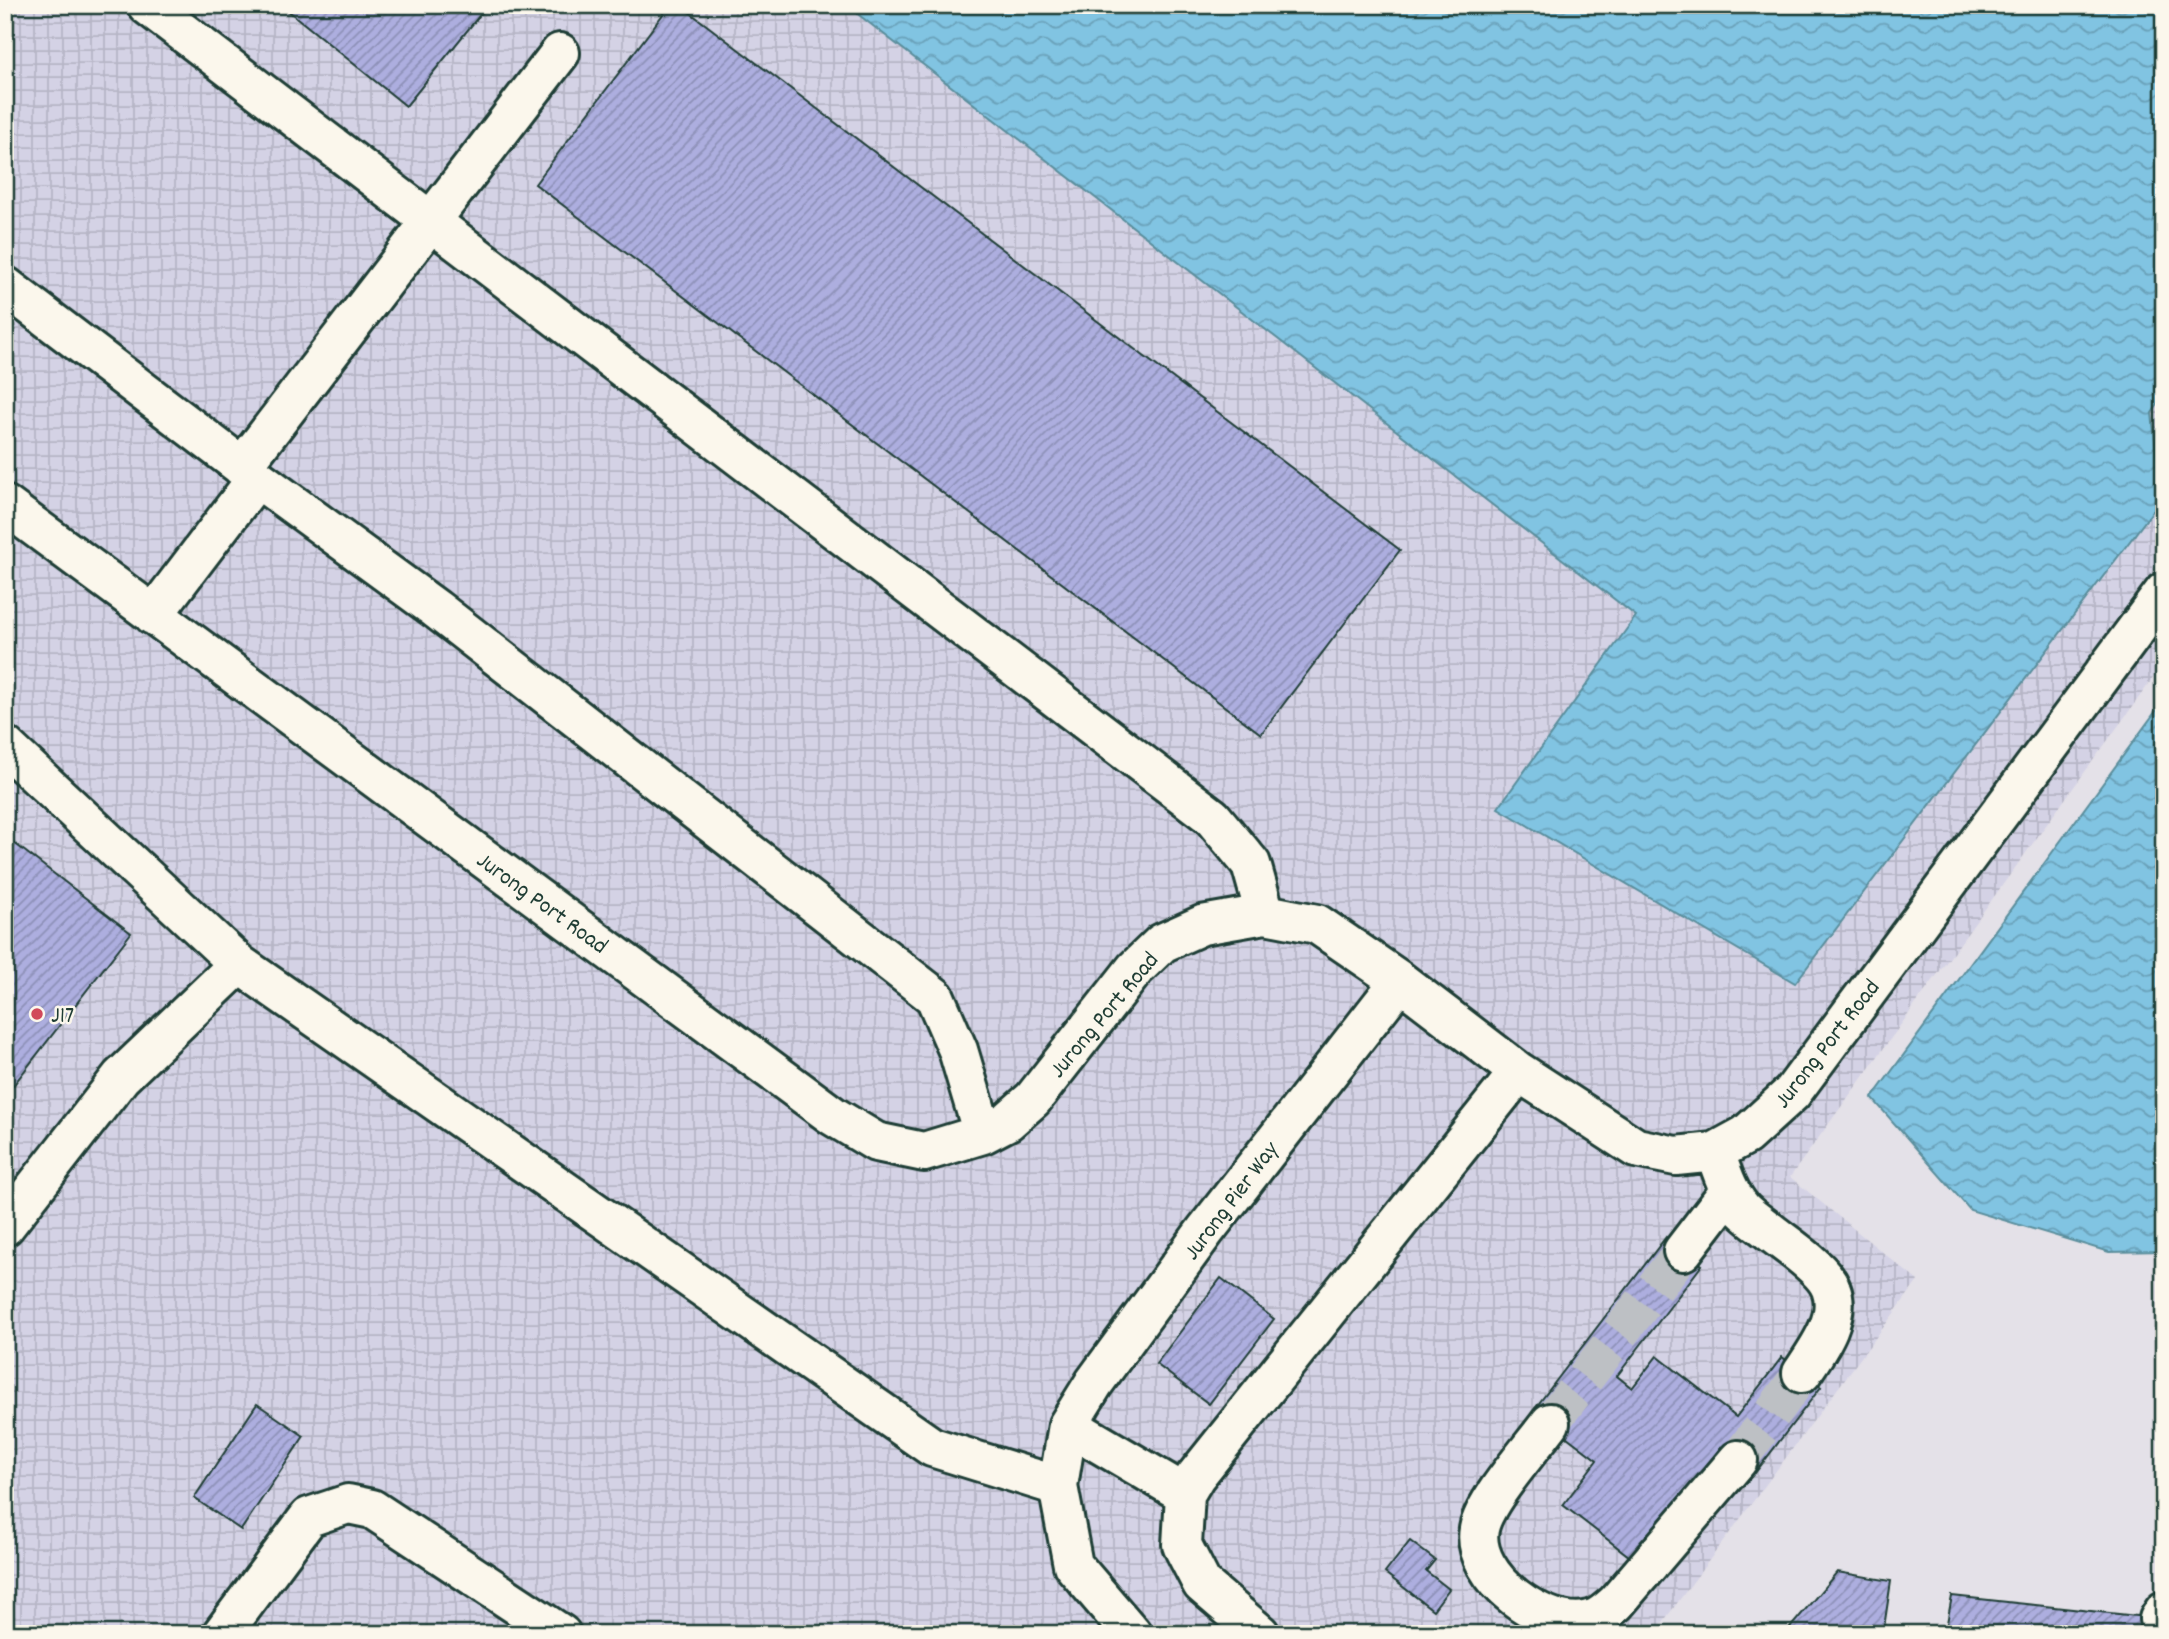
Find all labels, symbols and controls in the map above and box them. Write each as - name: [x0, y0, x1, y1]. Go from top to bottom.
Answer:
- street label: Jurong Port Road: [468, 845, 614, 964]
- street label: Jurong Port Road: [1042, 945, 1168, 1086]
- street label: Jurong Port Road: [1767, 973, 1890, 1117]
- place label: J17: [51, 1000, 74, 1034]
- marker: J17: [29, 1006, 45, 1022]
- street label: Jurong Pier Way: [1176, 1134, 1289, 1268]

